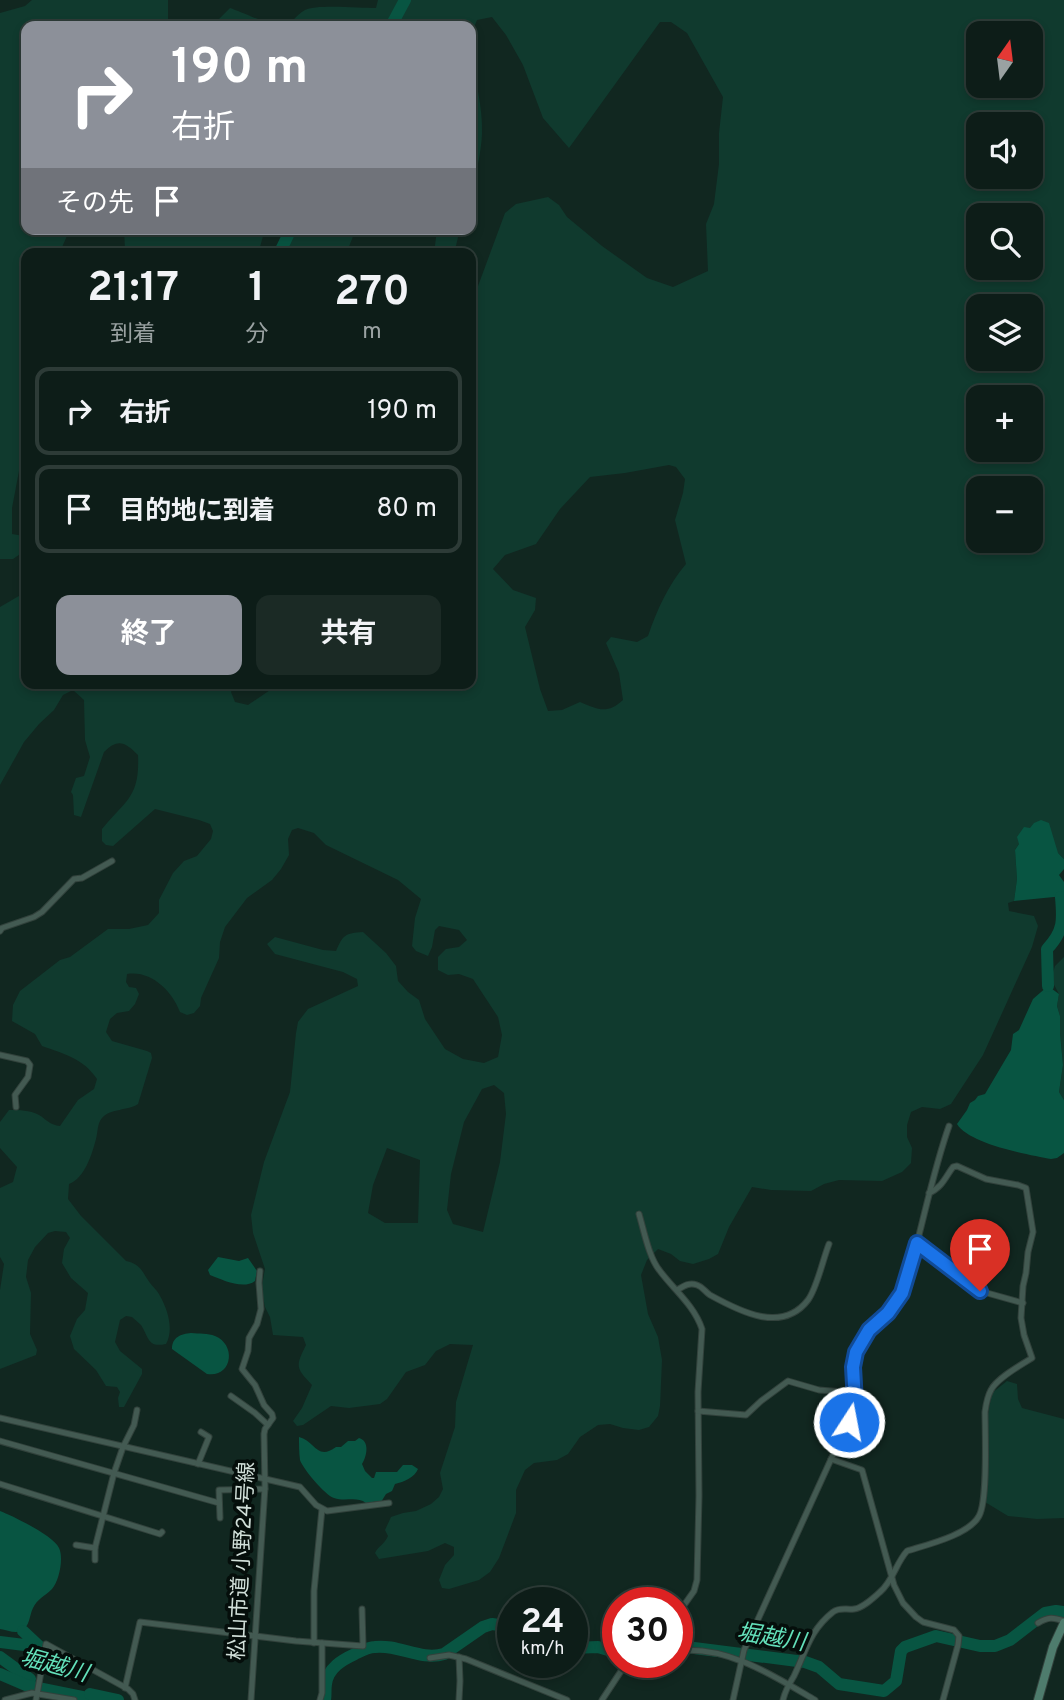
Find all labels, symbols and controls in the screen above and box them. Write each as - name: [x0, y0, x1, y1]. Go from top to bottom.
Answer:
- north arrow: [966, 21, 1043, 98]
- map controls: [966, 21, 1043, 553]
- text: 190 m: [171, 39, 308, 101]
- icon: right: [56, 49, 147, 140]
- text: 右折: [171, 109, 235, 149]
- button: sound: [966, 112, 1043, 189]
- icon: arrive: [148, 182, 186, 220]
- text: その先: [56, 188, 134, 221]
- button: search: [966, 203, 1043, 280]
- text: 21:17: [87, 263, 179, 316]
- text: 1: [248, 263, 265, 316]
- text: 270: [334, 267, 410, 320]
- button: layers: [966, 294, 1043, 371]
- text: m: [362, 318, 382, 347]
- text: 到着: [110, 321, 156, 350]
- text: 分: [245, 321, 268, 350]
- button: +: [966, 385, 1043, 462]
- icon: right: [60, 392, 98, 430]
- text: 190 m: [367, 395, 437, 428]
- text: 右折: [119, 398, 171, 431]
- button: −: [966, 476, 1043, 553]
- icon: arrive: [60, 490, 98, 528]
- text: 80 m: [377, 493, 437, 526]
- text: 目的地に到着: [119, 496, 275, 529]
- button: 終了: [56, 595, 242, 675]
- button: 共有: [256, 595, 441, 675]
- pin: [950, 1219, 1010, 1291]
- icon: arrive: [961, 1230, 999, 1268]
- position arrow: [812, 1385, 886, 1459]
- street label: 松山市道 小野24号線: [224, 1461, 262, 1661]
- speed limit sign: 30: [602, 1587, 693, 1678]
- text: 24: [521, 1601, 564, 1645]
- water label: 堀越川: [735, 1619, 810, 1659]
- text: km/h: [521, 1638, 564, 1661]
- water label: 堀越川: [17, 1644, 94, 1691]

